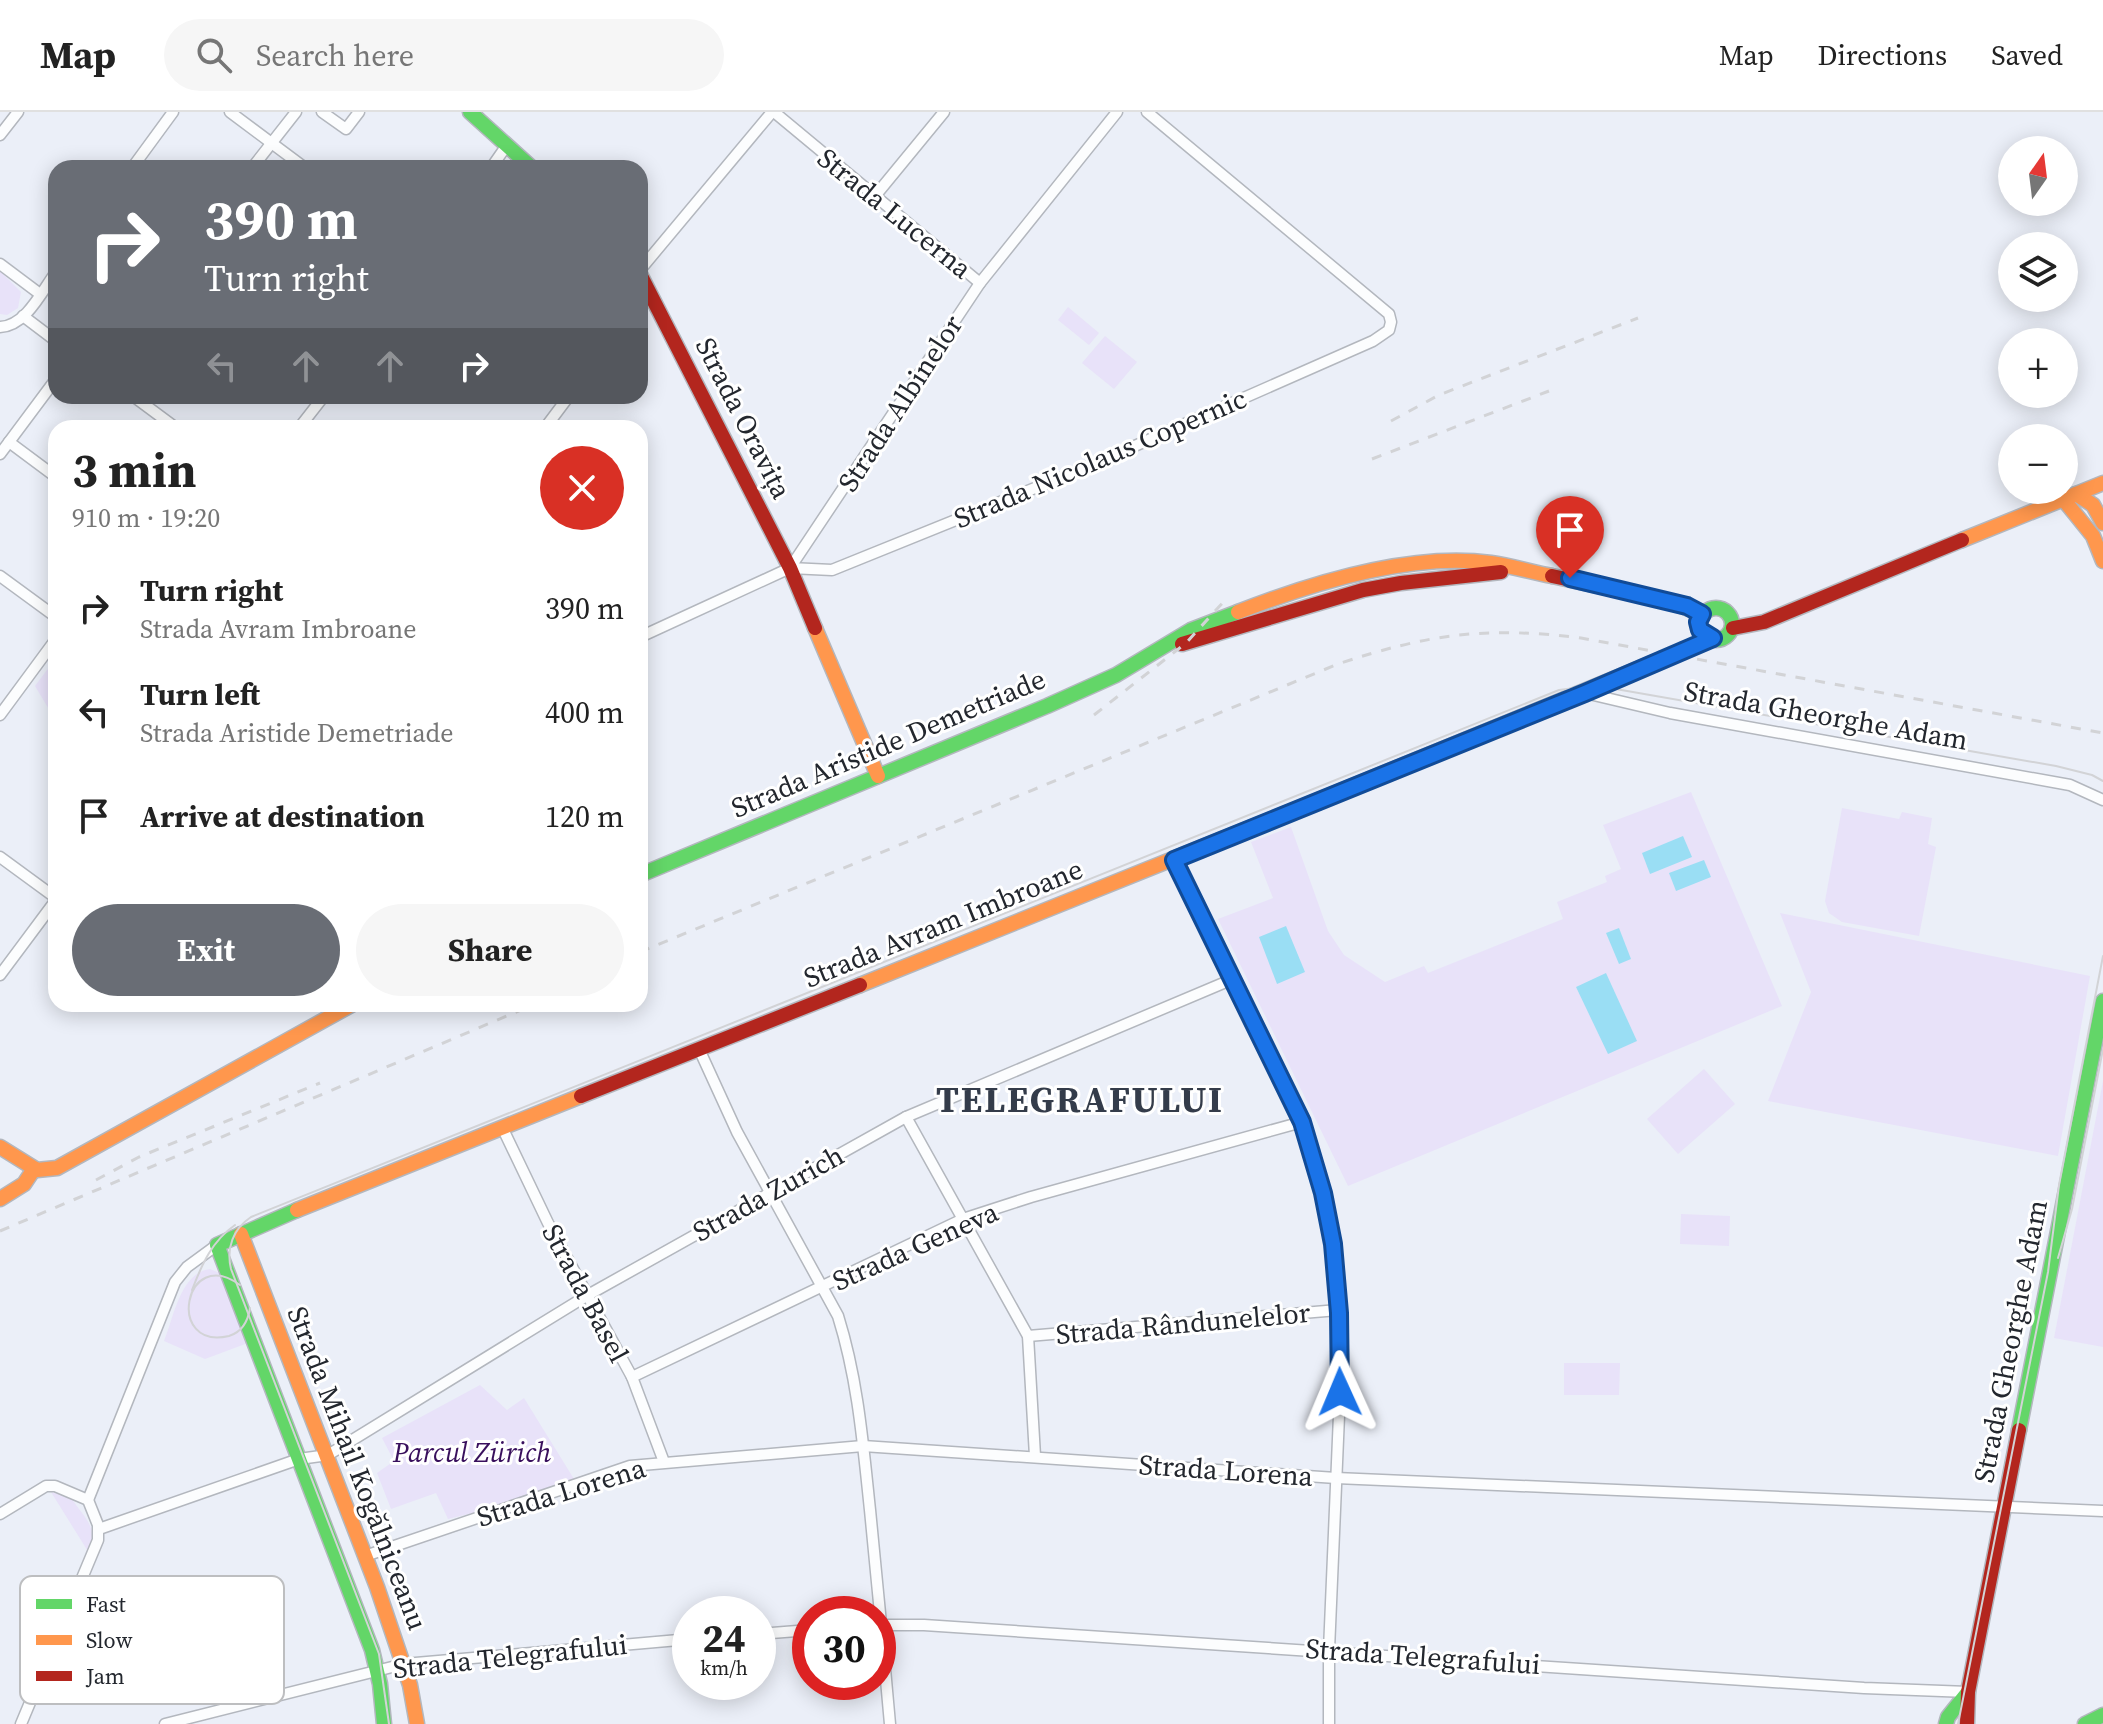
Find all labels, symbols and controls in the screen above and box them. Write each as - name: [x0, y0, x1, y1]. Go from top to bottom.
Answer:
- search box: [164, 19, 724, 91]
- text: Map: [40, 29, 116, 81]
- icon: search: [192, 33, 236, 77]
- text: Search here: [256, 35, 414, 76]
- text: Map: [1719, 36, 1774, 74]
- text: Directions: [1818, 36, 1947, 74]
- text: Saved: [1991, 36, 2063, 74]
- north arrow: [1998, 136, 2078, 216]
- map controls: [1998, 136, 2078, 504]
- street label: Strada Lucerna: [810, 139, 981, 288]
- text: 390 m: [204, 181, 358, 258]
- icon: right: [72, 192, 176, 296]
- button: layers: [1998, 232, 2078, 312]
- text: Turn right: [204, 254, 369, 303]
- street label: Strada Albinelor: [829, 307, 971, 499]
- button: +: [1998, 328, 2078, 408]
- street label: Strada Oravița: [687, 331, 801, 506]
- icon: left: [200, 344, 244, 388]
- icon: ahead: [284, 344, 328, 388]
- icon: ahead: [368, 344, 412, 388]
- icon: right: [452, 344, 496, 388]
- street label: Strada Nicolaus Copernic: [948, 379, 1252, 537]
- button: −: [1998, 424, 2078, 504]
- text: 3 min: [72, 437, 197, 503]
- button: close: [540, 446, 624, 530]
- pin: [1536, 496, 1604, 578]
- text: 910 m · 19:20: [72, 500, 220, 536]
- icon: arrive: [1548, 508, 1592, 552]
- text: Turn right: [140, 570, 283, 611]
- icon: right: [72, 586, 116, 630]
- text: 390 m: [545, 588, 624, 629]
- text: Strada Avram Imbroane: [140, 611, 417, 647]
- street label: Strada Aristide Demetriade: [725, 660, 1051, 826]
- street label: Strada Gheorghe Adam: [1681, 671, 1971, 759]
- text: Turn left: [140, 674, 260, 715]
- icon: left: [72, 690, 116, 734]
- text: 400 m: [545, 692, 624, 733]
- text: Strada Aristide Demetriade: [140, 715, 454, 751]
- icon: arrive: [72, 794, 116, 838]
- text: Arrive at destination: [140, 796, 425, 837]
- text: 120 m: [545, 796, 624, 837]
- street label: Strada Avram Imbroane: [798, 850, 1088, 996]
- button: Exit: [72, 904, 340, 996]
- button: Share: [356, 904, 624, 996]
- district label: TELEGRAFULUI: [936, 1075, 1224, 1124]
- street label: Strada Zurich: [686, 1136, 850, 1250]
- street label: Strada Geneva: [826, 1192, 1005, 1299]
- street label: Strada Gheorghe Adam: [1964, 1196, 2056, 1486]
- street label: Strada Basel: [534, 1217, 638, 1369]
- street label: Strada Rândunelelor: [1054, 1293, 1312, 1353]
- street label: Strada Mihail Kogălniceanu: [279, 1301, 437, 1635]
- position arrow: [1298, 1350, 1382, 1434]
- park label: Parcul Zürich: [392, 1433, 551, 1471]
- street label: Strada Lorena: [1138, 1445, 1315, 1495]
- street label: Strada Lorena: [472, 1448, 651, 1536]
- legend: [20, 1576, 284, 1704]
- text: Fast: [86, 1589, 127, 1619]
- speed limit sign: 30: [792, 1596, 896, 1700]
- text: 24: [702, 1611, 746, 1665]
- text: Slow: [86, 1625, 133, 1655]
- street label: Strada Telegrafului: [391, 1625, 629, 1687]
- street label: Strada Telegrafului: [1304, 1629, 1542, 1683]
- text: km/h: [700, 1654, 748, 1682]
- text: Jam: [85, 1661, 125, 1691]

